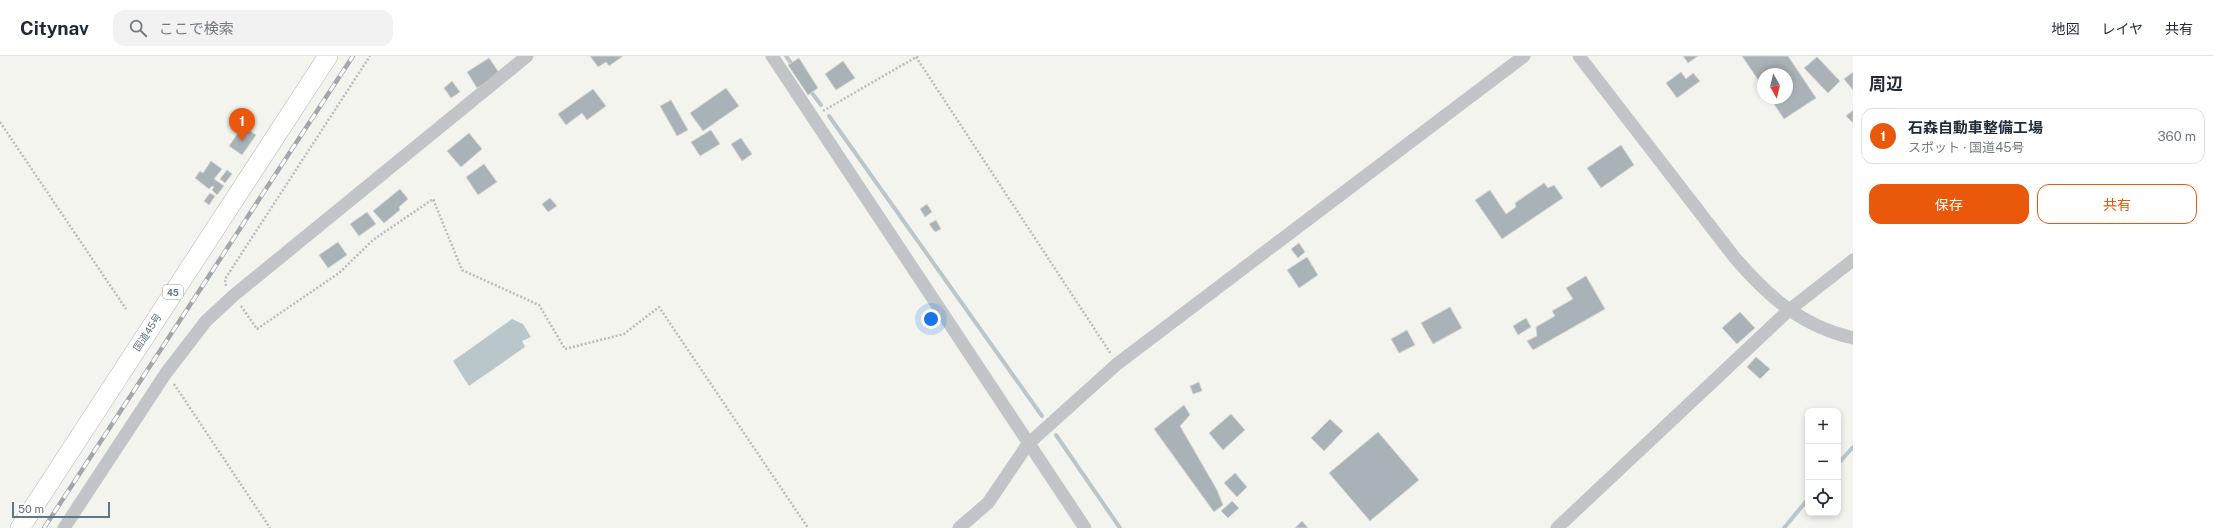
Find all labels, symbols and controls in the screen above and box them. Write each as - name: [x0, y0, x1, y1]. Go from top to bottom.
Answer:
- search box: [113, 10, 393, 46]
- text: Citynav: [20, 17, 89, 39]
- icon: search: [127, 17, 149, 39]
- text: ここで検索: [159, 20, 234, 37]
- text: 地図: [2051, 21, 2079, 37]
- text: レイヤ: [2101, 21, 2143, 37]
- text: 共有: [2165, 21, 2193, 37]
- north arrow: [1757, 68, 1793, 104]
- text: 周辺: [1869, 74, 1903, 94]
- pin: 1: [229, 108, 255, 141]
- text: 石森自動車整備工場: [1908, 119, 2043, 136]
- text: 1: [1880, 129, 1886, 144]
- text: 360 m: [2158, 129, 2196, 144]
- text: スポット · 国道45号: [1908, 140, 2025, 155]
- button: 保存: [1869, 184, 2029, 224]
- button: 共有: [2037, 184, 2197, 224]
- road number: 45: [163, 285, 183, 299]
- your location: [921, 309, 941, 329]
- street label: 国道45号: [130, 311, 164, 353]
- map controls: [1805, 408, 1841, 516]
- button: +: [1805, 408, 1841, 444]
- button: −: [1805, 444, 1841, 480]
- button: locate: [1805, 480, 1841, 516]
- scale bar: [12, 500, 110, 519]
- text: 50 m: [18, 503, 44, 515]

